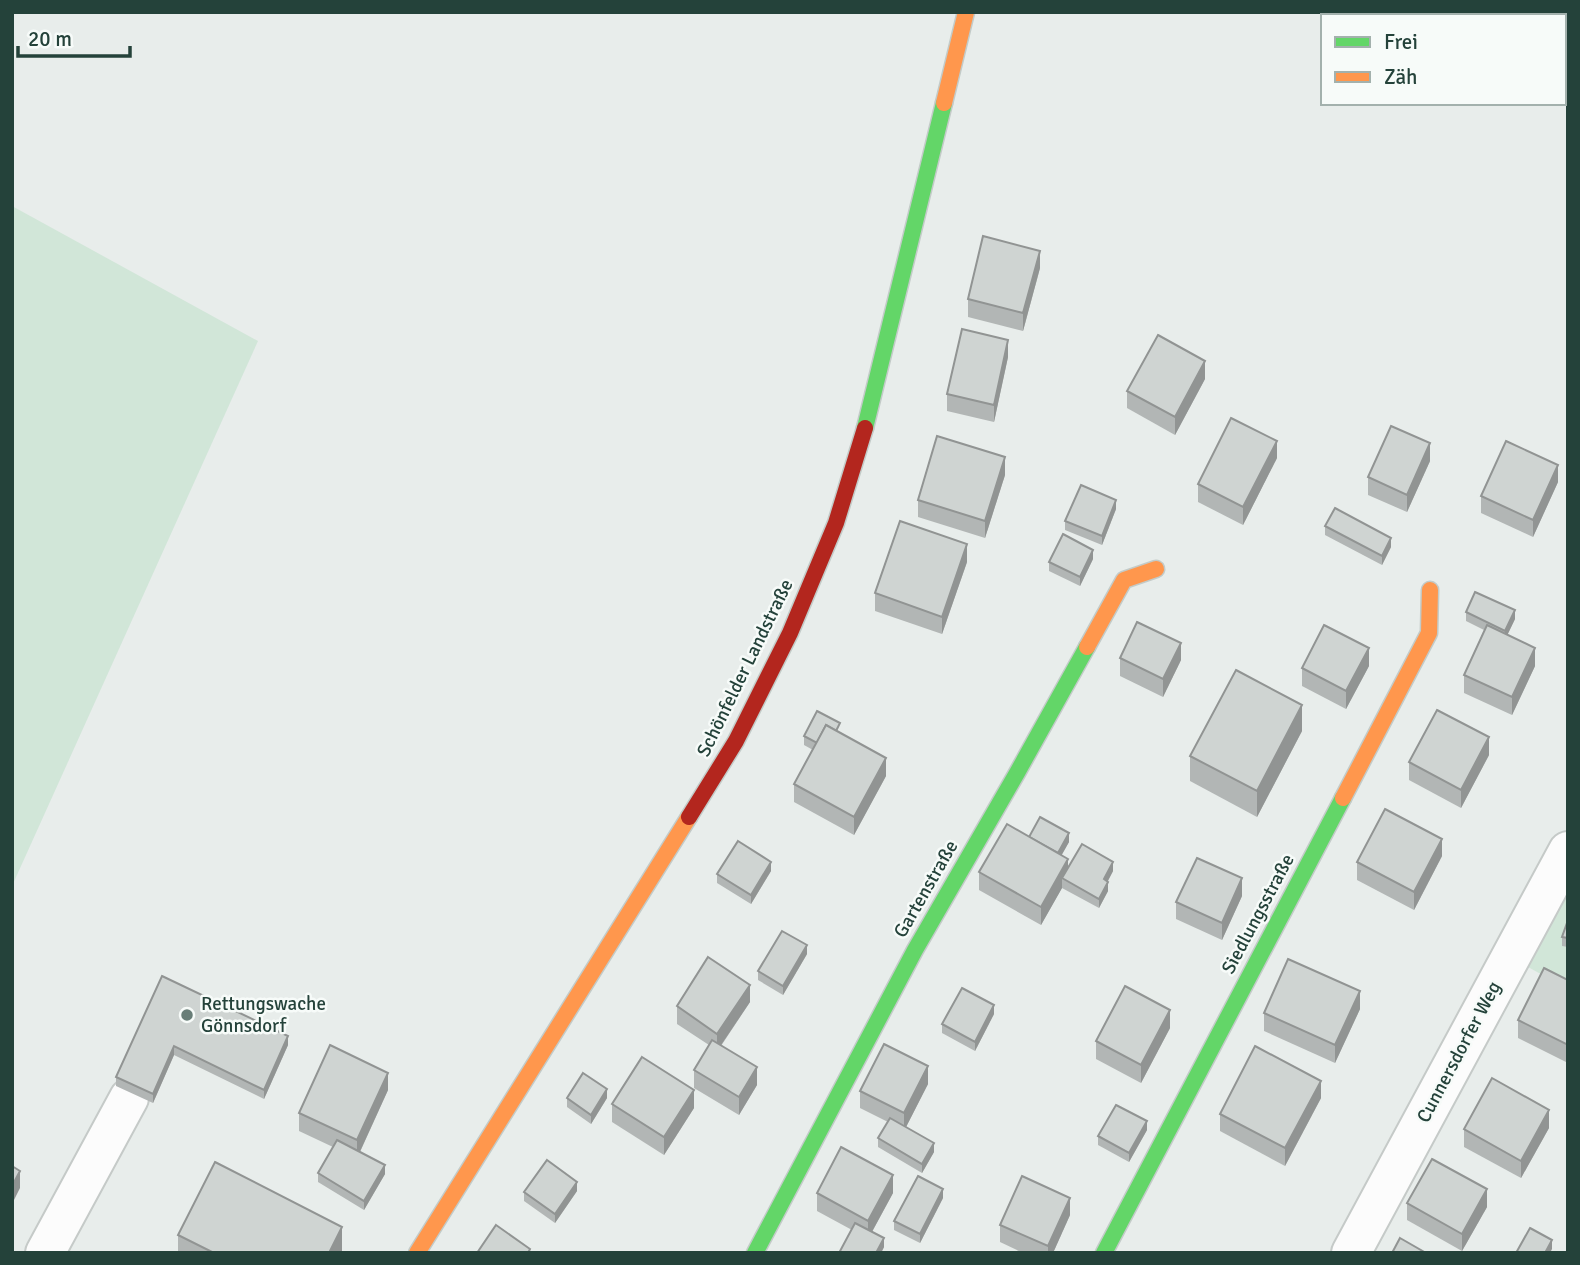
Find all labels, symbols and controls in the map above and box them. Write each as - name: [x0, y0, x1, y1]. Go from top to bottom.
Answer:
- scale bar: [18, 14, 130, 58]
- legend: [1321, 14, 1566, 105]
- text: 20 m: [28, 26, 72, 52]
- text: Frei: [1384, 29, 1418, 55]
- text: Zäh: [1384, 64, 1418, 90]
- street label: Schönfelder Landstraße: [692, 575, 798, 761]
- street label: Gartenstraße: [888, 836, 964, 942]
- street label: Siedlungsstraße: [1216, 850, 1300, 978]
- street label: Cunnersdorfer Weg: [1412, 977, 1506, 1127]
- place label: Rettungswache Gönnsdorf: [201, 992, 326, 1038]
- marker: Rettungswache Gönnsdorf: [179, 1007, 195, 1023]

